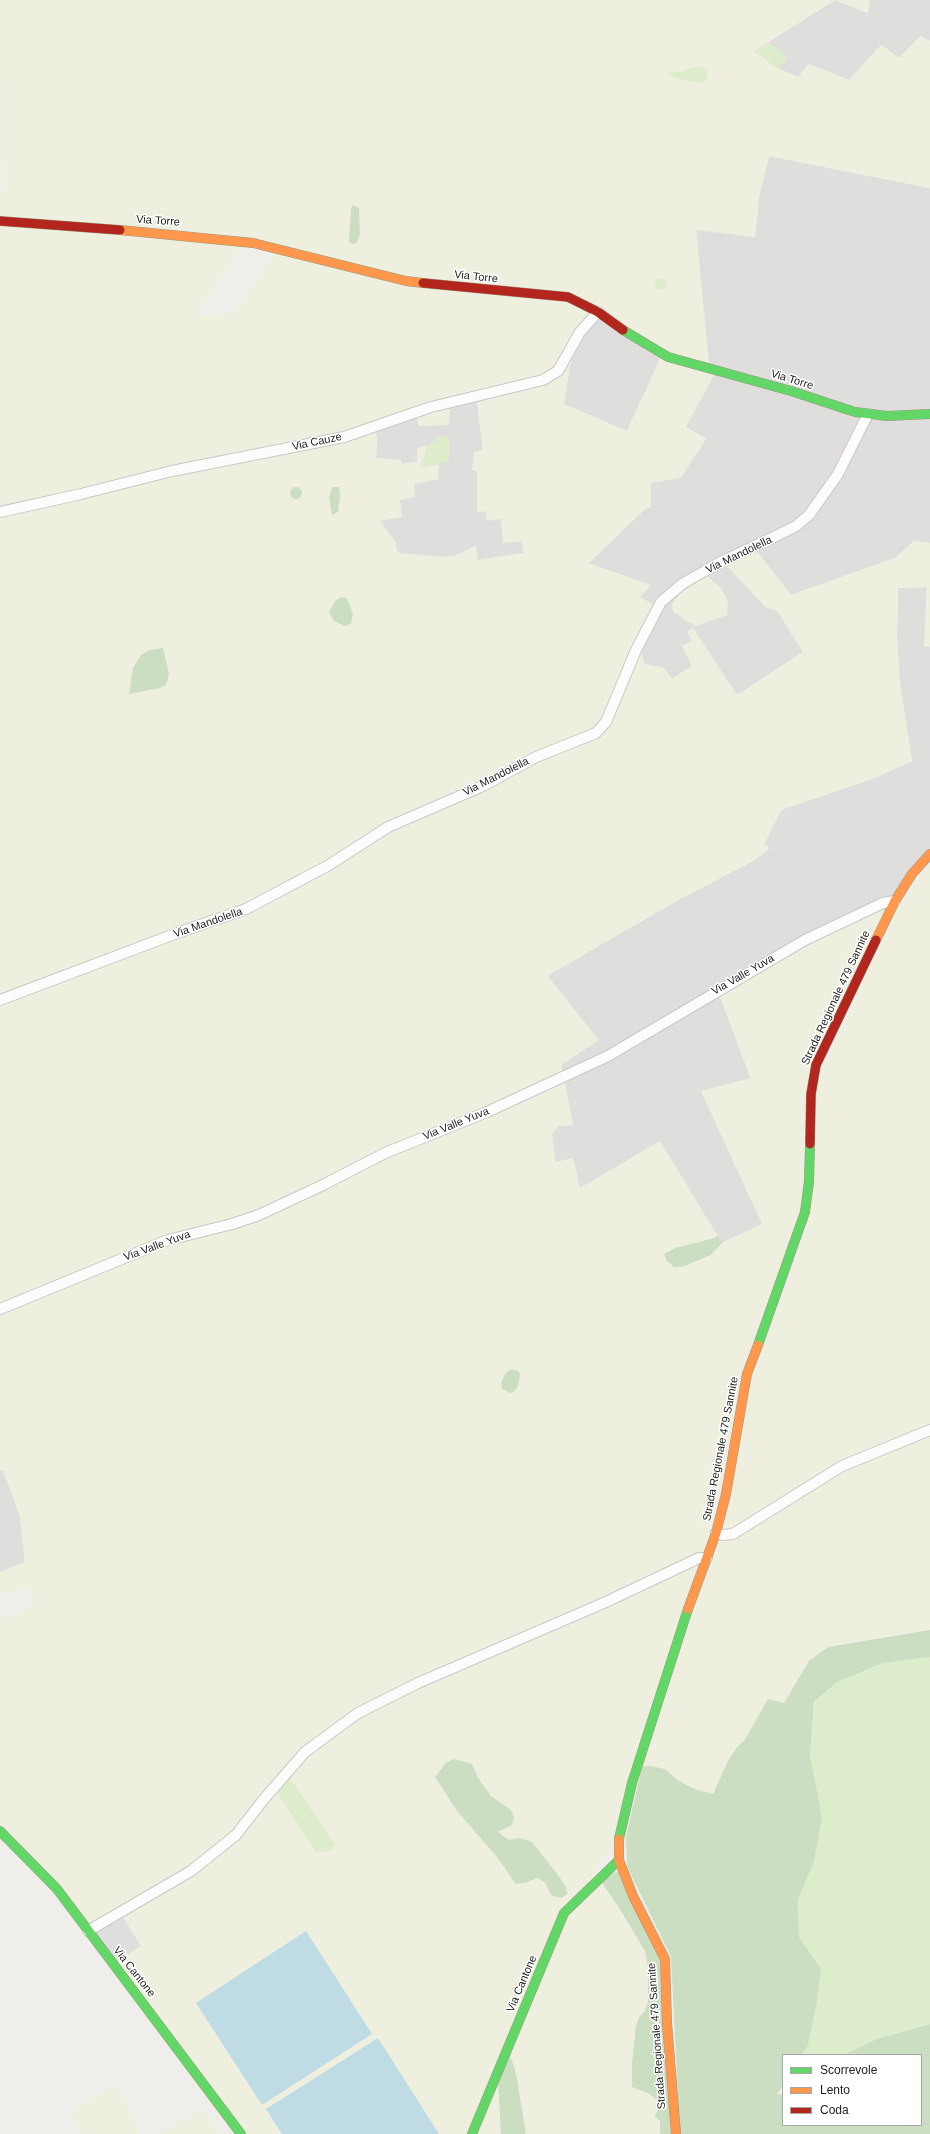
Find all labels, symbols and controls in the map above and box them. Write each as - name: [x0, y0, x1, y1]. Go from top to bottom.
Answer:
- street label: Via Torre: [136, 213, 180, 229]
- street label: Via Torre: [454, 268, 498, 286]
- street label: Via Torre: [769, 367, 815, 393]
- street label: Via Cauze: [291, 430, 343, 454]
- street label: Via Mandolella: [704, 533, 774, 577]
- street label: Via Mandolella: [461, 755, 531, 799]
- street label: Via Mandolella: [172, 905, 244, 941]
- street label: Strada Regionale 479 Sannite: [799, 929, 873, 1067]
- street label: Via Valle Yuva: [709, 952, 777, 998]
- street label: Via Valle Yuva: [421, 1105, 491, 1143]
- street label: Via Valle Yuva: [122, 1228, 192, 1264]
- street label: Strada Regionale 479 Sannite: [701, 1376, 741, 1522]
- street label: Via Cantone: [110, 1944, 158, 2000]
- street label: Via Cantone: [504, 1954, 540, 2014]
- street label: Strada Regionale 479 Sannite: [645, 1962, 669, 2110]
- legend: [782, 2054, 922, 2126]
- text: Scorrevole: [820, 2063, 877, 2077]
- text: Lento: [820, 2083, 850, 2097]
- text: Coda: [820, 2103, 849, 2117]

